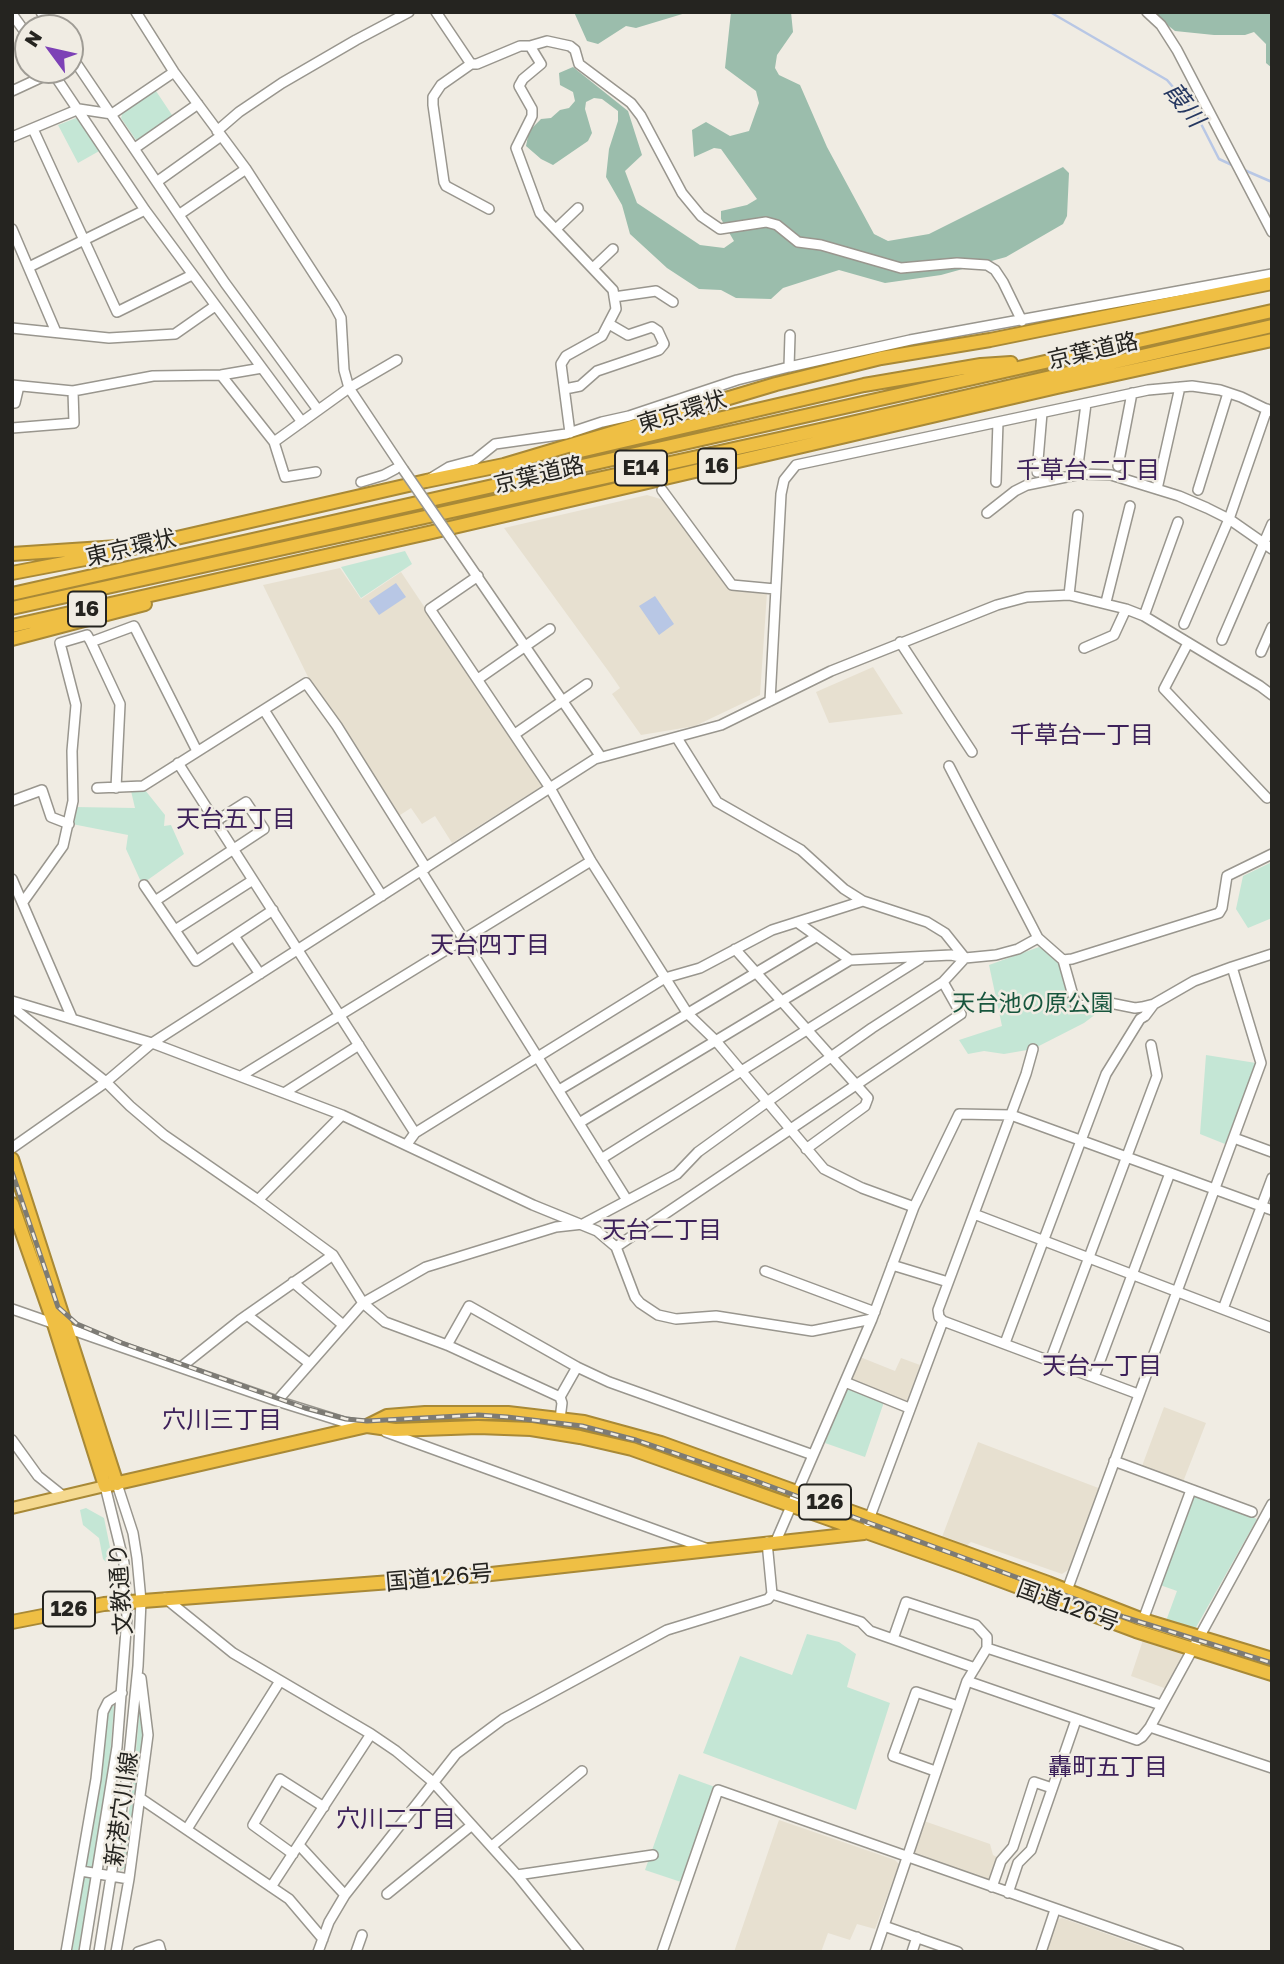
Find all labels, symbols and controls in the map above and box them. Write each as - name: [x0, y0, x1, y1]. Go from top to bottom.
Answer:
- north arrow: [14, 14, 84, 84]
- text: N: [19, 26, 46, 51]
- water label: 葭川: [1158, 77, 1210, 133]
- street label: 京葉道路: [1045, 327, 1141, 375]
- street label: 東京環状: [634, 385, 730, 439]
- road number: 16: [698, 448, 736, 484]
- road number: E14: [615, 450, 667, 486]
- street label: 京葉道路: [491, 451, 587, 499]
- district label: 千草台二丁目: [1016, 456, 1160, 484]
- street label: 東京環状: [83, 524, 179, 572]
- road number: 16: [68, 592, 106, 626]
- district label: 千草台一丁目: [1010, 721, 1154, 749]
- district label: 天台五丁目: [176, 805, 296, 833]
- district label: 天台四丁目: [430, 931, 550, 959]
- park label: 天台池の原公園: [953, 990, 1113, 1018]
- district label: 天台二丁目: [602, 1216, 722, 1244]
- district label: 天台一丁目: [1042, 1352, 1162, 1380]
- district label: 穴川三丁目: [162, 1406, 282, 1434]
- road number: 126: [799, 1484, 851, 1520]
- street label: 文教通り: [104, 1542, 138, 1636]
- street label: 国道126号: [384, 1560, 494, 1596]
- street label: 国道126号: [1013, 1575, 1123, 1637]
- road number: 126: [43, 1592, 95, 1626]
- street label: 新港穴川線: [100, 1750, 144, 1868]
- district label: 轟町五丁目: [1048, 1753, 1168, 1781]
- district label: 穴川二丁目: [336, 1805, 456, 1833]

